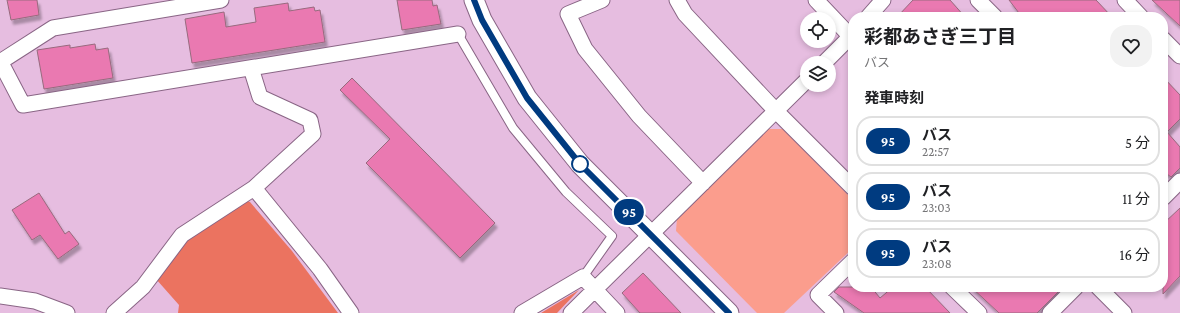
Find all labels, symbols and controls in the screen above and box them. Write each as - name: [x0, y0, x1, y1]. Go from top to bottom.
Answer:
- map controls: [800, 12, 836, 92]
- button: locate: [800, 12, 836, 48]
- button: heart: [1110, 25, 1152, 67]
- text: 彩都あさぎ三丁目: [864, 26, 1016, 47]
- text: バス: [864, 55, 890, 70]
- button: layers: [800, 56, 836, 92]
- text: 発車時刻: [864, 90, 924, 106]
- text: バス: [922, 127, 952, 143]
- text: 95: [881, 133, 895, 149]
- text: 5 分: [1125, 135, 1150, 151]
- text: 22:57: [922, 144, 949, 159]
- unlabelled marker: [571, 155, 589, 173]
- text: バス: [922, 183, 952, 199]
- text: 95: [881, 189, 895, 205]
- text: 11 分: [1122, 191, 1150, 207]
- line badge: 95: [611, 199, 647, 225]
- text: 23:03: [922, 200, 951, 215]
- text: 95: [622, 204, 636, 220]
- text: バス: [922, 239, 952, 255]
- text: 95: [881, 245, 895, 261]
- text: 16 分: [1120, 247, 1150, 263]
- text: 23:08: [922, 256, 952, 271]

